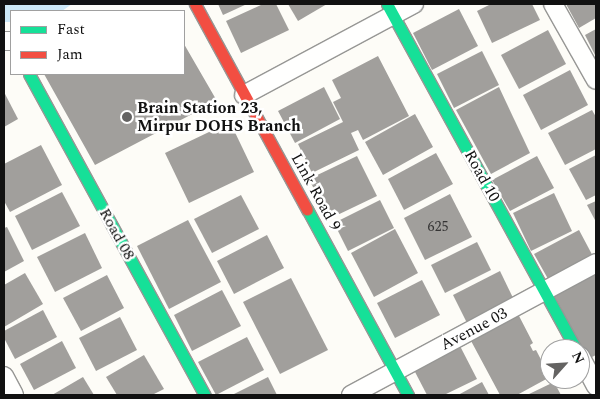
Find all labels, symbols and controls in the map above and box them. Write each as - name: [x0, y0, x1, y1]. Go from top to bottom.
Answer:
- legend: [10, 10, 185, 75]
- text: Fast: [57, 18, 85, 41]
- text: Jam: [57, 43, 83, 66]
- place label: Brain Station 23, Mirpur DOHS Branch: [137, 98, 301, 136]
- marker: Brain Station 23, Mirpur DOHS Branch: [121, 111, 133, 123]
- street label: Road 10: [460, 147, 504, 205]
- street label: Link Road 9: [287, 150, 345, 234]
- street label: Road 08: [95, 205, 139, 263]
- house number: 625: [428, 219, 448, 235]
- street label: Avenue 03: [437, 303, 511, 355]
- north arrow: [540, 339, 590, 389]
- text: N: [566, 348, 590, 367]

